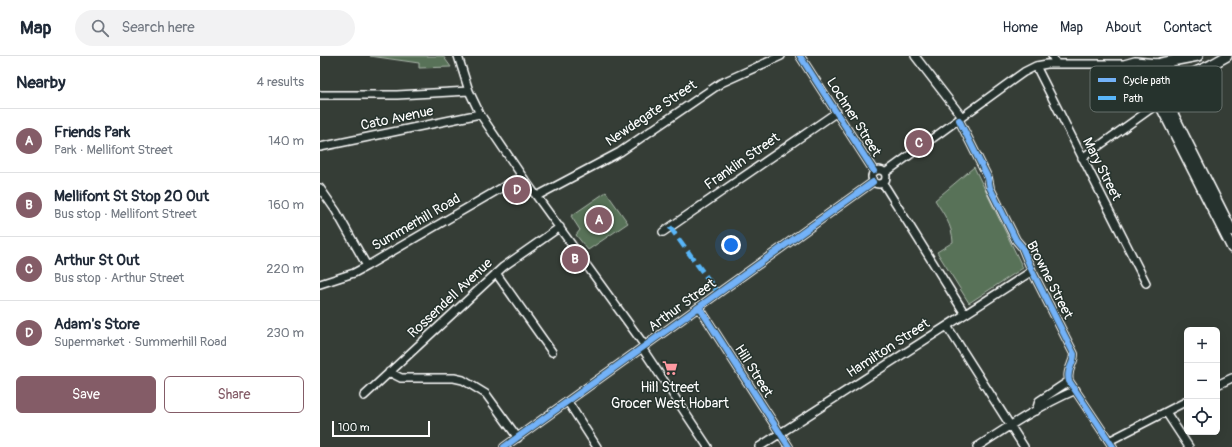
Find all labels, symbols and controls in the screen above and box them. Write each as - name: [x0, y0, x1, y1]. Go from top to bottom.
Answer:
- search box: [75, 10, 355, 46]
- text: Map: [20, 16, 51, 40]
- icon: search: [89, 17, 111, 39]
- text: Search here: [121, 18, 195, 37]
- text: Home: [1003, 19, 1038, 36]
- text: Map: [1060, 19, 1083, 36]
- text: About: [1105, 19, 1141, 36]
- text: Contact: [1163, 19, 1212, 36]
- legend: [1090, 66, 1222, 112]
- text: Nearby: [16, 72, 65, 93]
- text: 4 results: [257, 74, 304, 90]
- street label: Lochner Street: [823, 74, 885, 160]
- text: Cycle path: [1123, 74, 1170, 87]
- street label: Newdegate Street: [602, 76, 700, 150]
- text: Path: [1123, 92, 1143, 105]
- street label: Cato Avenue: [359, 102, 435, 134]
- text: Friends Park: [54, 123, 130, 142]
- pin: C: [906, 128, 932, 158]
- street label: Franklin Street: [701, 129, 783, 193]
- text: A: [25, 133, 33, 149]
- text: 140 m: [268, 133, 304, 149]
- street label: Mary Street: [1079, 135, 1125, 204]
- text: Park · Mellifont Street: [54, 142, 173, 158]
- pin: D: [504, 175, 530, 205]
- text: Mellifont St Stop 20 Out: [54, 187, 209, 206]
- street label: Summerhill Road: [369, 190, 463, 254]
- text: B: [25, 197, 33, 213]
- text: 160 m: [268, 197, 304, 213]
- pin: A: [586, 205, 612, 235]
- text: Bus stop · Mellifont Street: [54, 206, 197, 222]
- your location: [721, 235, 741, 255]
- street label: Browne Street: [1023, 238, 1077, 322]
- pin: B: [562, 244, 588, 274]
- text: Arthur St Out: [54, 251, 140, 270]
- street label: Rossendell Avenue: [404, 254, 496, 341]
- text: C: [25, 261, 33, 277]
- text: 220 m: [266, 261, 304, 277]
- text: Bus stop · Arthur Street: [54, 270, 184, 286]
- street label: Arthur Street: [645, 275, 719, 335]
- text: Adam's Store: [54, 315, 140, 334]
- street label: Hamilton Street: [843, 315, 933, 381]
- text: D: [25, 325, 33, 341]
- text: 230 m: [267, 325, 304, 341]
- map controls: [1184, 327, 1220, 435]
- button: +: [1184, 327, 1220, 363]
- text: Supermarket · Summerhill Road: [54, 334, 227, 350]
- street label: Hill Street: [731, 341, 777, 401]
- supermarket icon: Hill Street Grocer West Hobart: [661, 359, 679, 377]
- button: −: [1184, 363, 1220, 399]
- button: Save: [16, 376, 156, 413]
- button: Share: [164, 376, 304, 413]
- place label: Hill Street Grocer West Hobart: [611, 379, 729, 412]
- button: locate: [1184, 399, 1220, 435]
- scale bar: [332, 419, 430, 438]
- text: 100 m: [338, 421, 369, 434]

